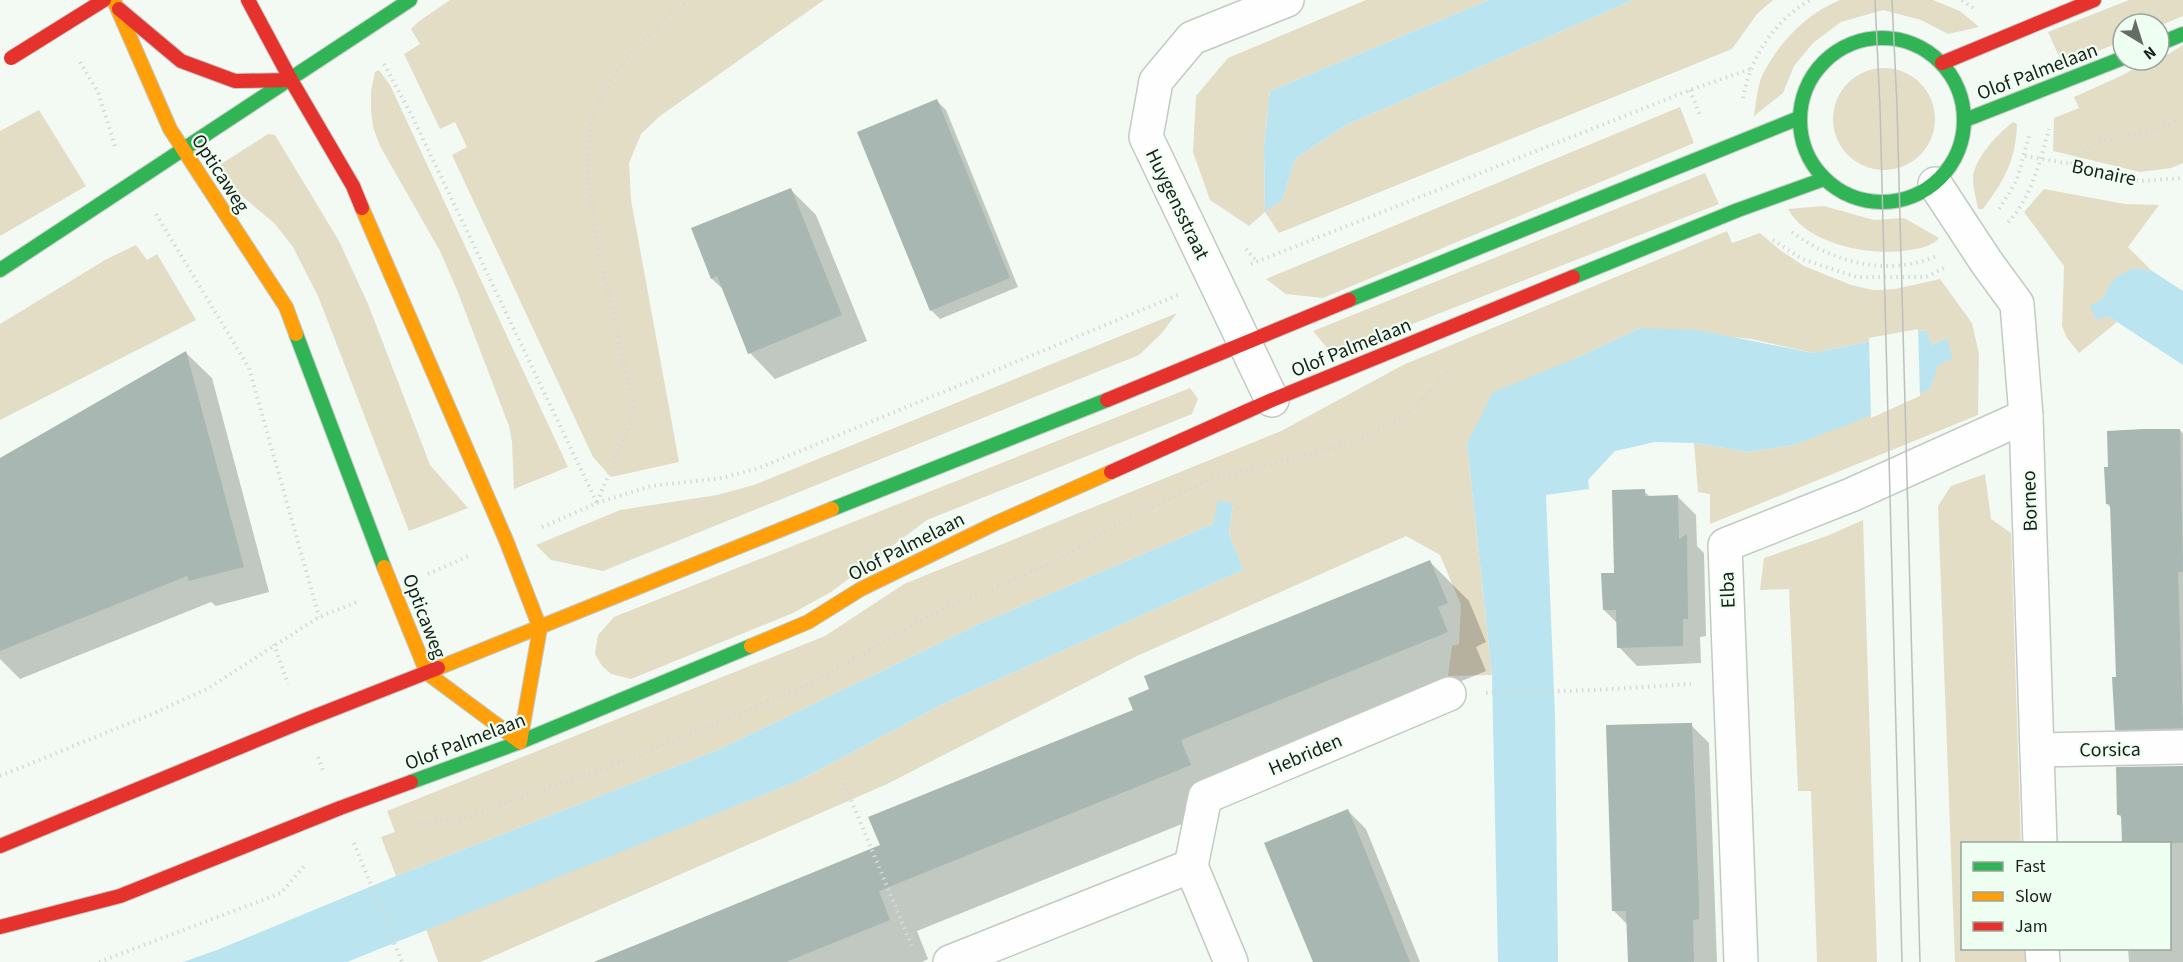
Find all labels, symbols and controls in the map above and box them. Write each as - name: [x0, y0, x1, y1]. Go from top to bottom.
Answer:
- north arrow: [2111, 12, 2171, 72]
- street label: Olof Palmelaan: [1973, 36, 2102, 108]
- text: N: [2139, 41, 2161, 65]
- street label: Opticaweg: [184, 129, 256, 218]
- street label: Huygensstraat: [1138, 144, 1216, 265]
- street label: Bonaire: [2069, 153, 2139, 193]
- street label: Olof Palmelaan: [1287, 311, 1416, 385]
- street label: Borneo: [2015, 470, 2045, 532]
- street label: Olof Palmelaan: [843, 506, 970, 588]
- street label: Opticaweg: [395, 570, 453, 663]
- street label: Elba: [1713, 571, 1743, 609]
- street label: Olof Palmelaan: [401, 706, 530, 778]
- street label: Hebriden: [1264, 727, 1347, 783]
- street label: Corsica: [2079, 735, 2141, 765]
- legend: [1961, 842, 2171, 950]
- text: Fast: [2015, 854, 2046, 879]
- text: Slow: [2015, 884, 2052, 909]
- text: Jam: [2015, 914, 2048, 939]

